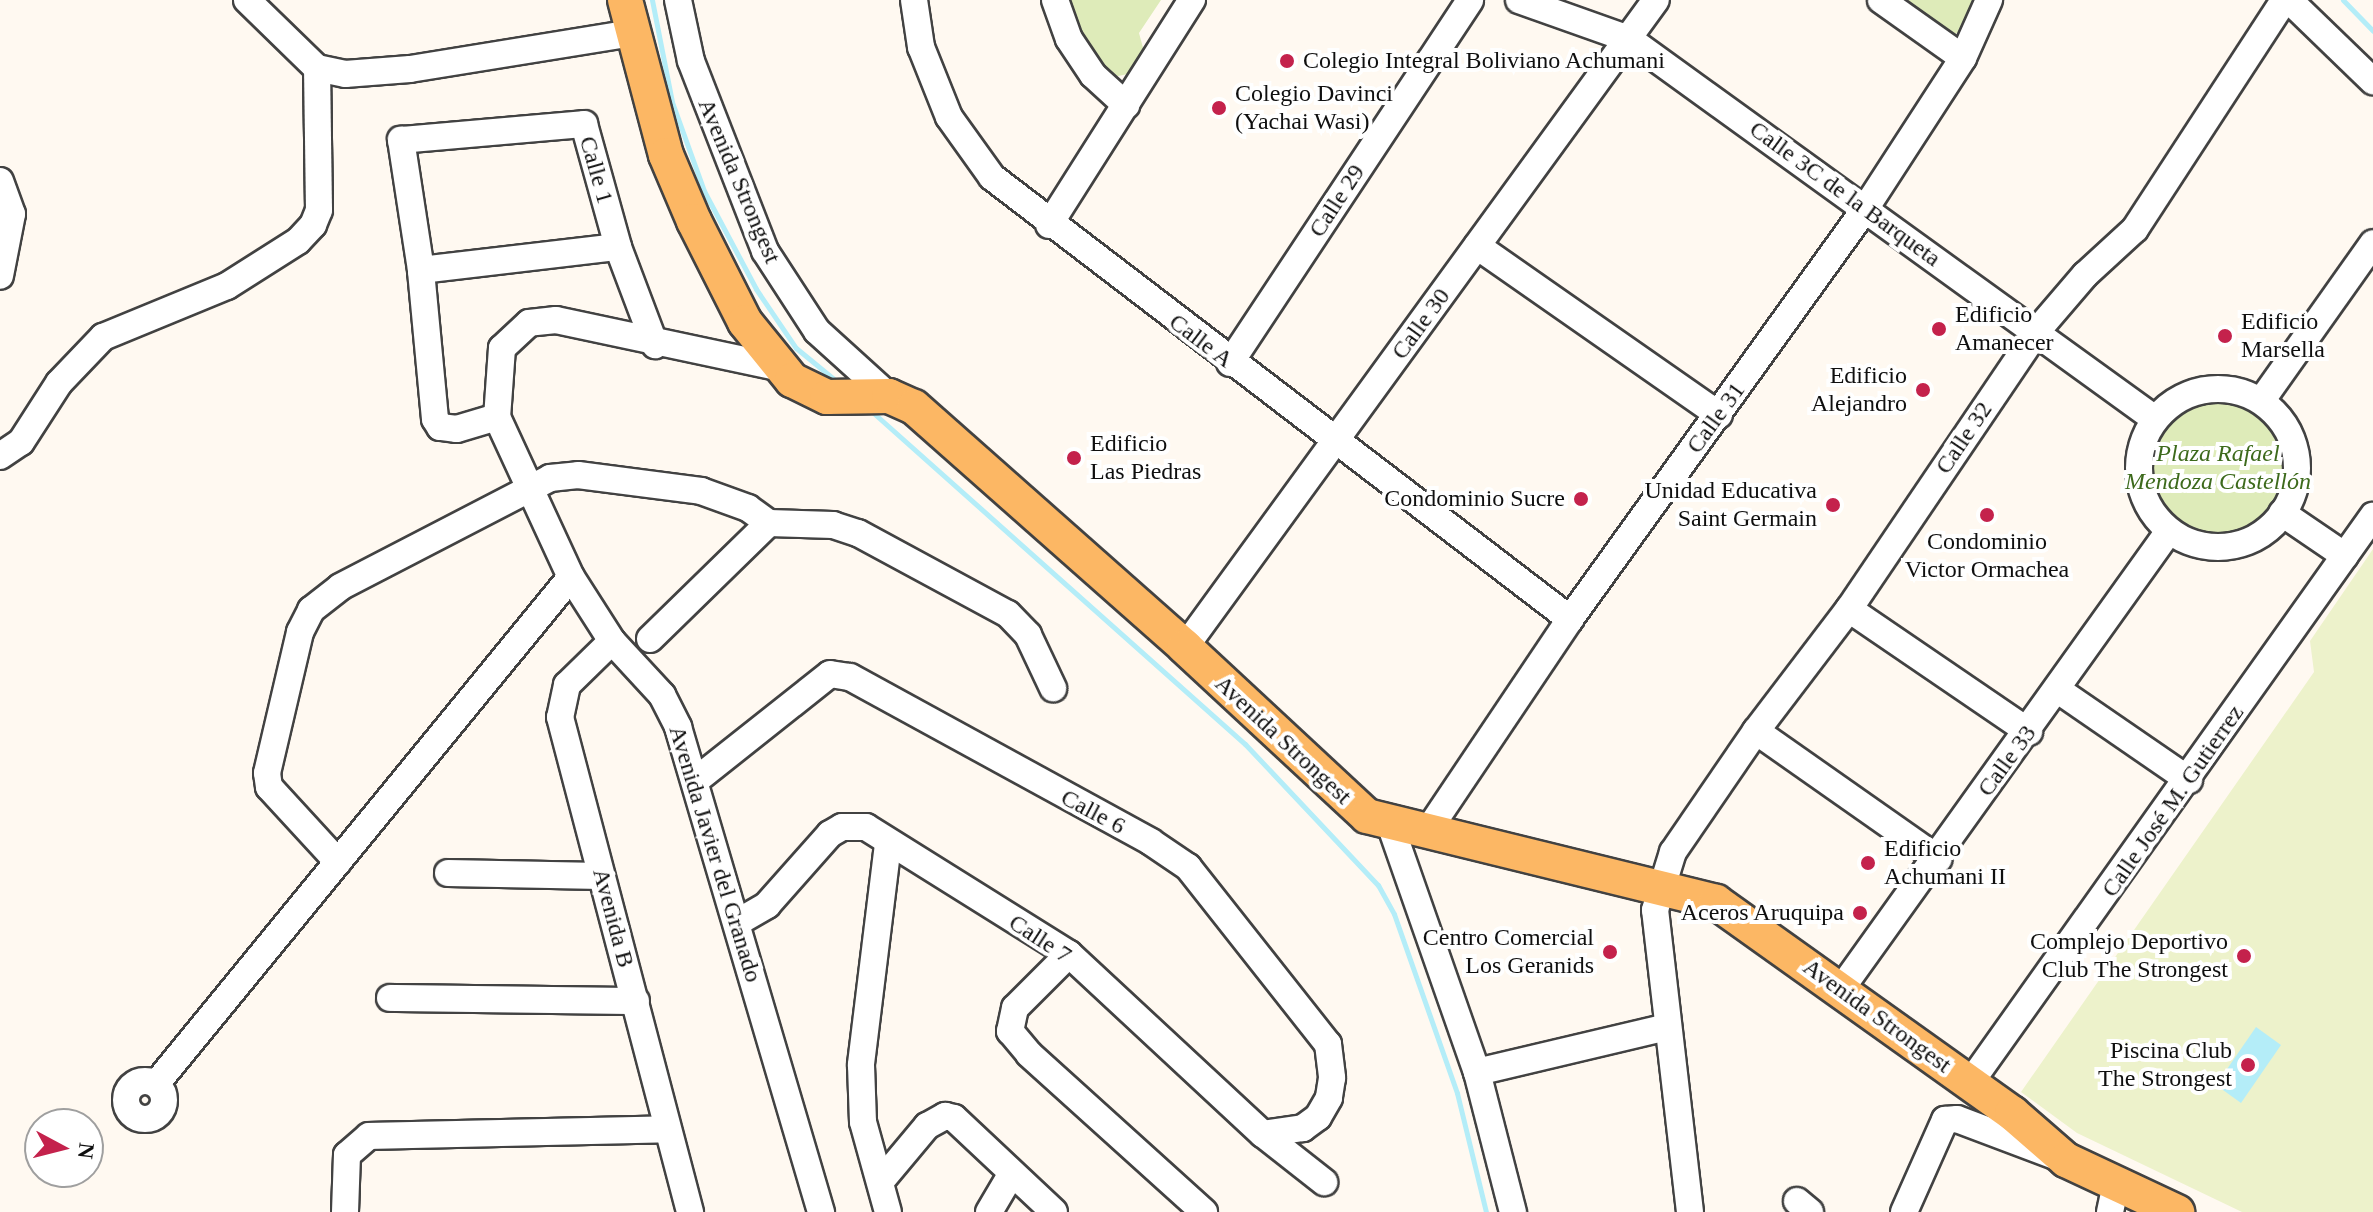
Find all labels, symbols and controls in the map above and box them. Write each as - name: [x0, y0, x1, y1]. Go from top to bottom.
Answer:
- place label: Colegio Integral Boliviano Achumani: [1303, 47, 1666, 75]
- marker: Colegio Integral Boliviano Achumani: [1278, 52, 1296, 70]
- place label: Colegio Davinci (Yachai Wasi): [1235, 80, 1393, 136]
- street label: Avenida Strongest: [691, 94, 787, 268]
- marker: Colegio Davinci (Yachai Wasi): [1210, 99, 1228, 117]
- street label: Calle 3C de la Barqueta: [1744, 115, 1946, 273]
- street label: Calle 1: [573, 133, 619, 207]
- street label: Calle 29: [1303, 159, 1371, 243]
- street label: Calle 30: [1386, 283, 1456, 365]
- place label: Edificio Amanecer: [1955, 301, 2054, 357]
- street label: Calle A: [1163, 307, 1239, 375]
- place label: Edificio Marsella: [2241, 308, 2325, 364]
- marker: Edificio Amanecer: [1930, 320, 1948, 338]
- marker: Edificio Marsella: [2216, 327, 2234, 345]
- place label: Edificio Alejandro: [1811, 362, 1907, 418]
- street label: Calle 31: [1681, 377, 1751, 459]
- marker: Edificio Alejandro: [1914, 381, 1932, 399]
- street label: Calle 32: [1930, 397, 1998, 479]
- place label: Edificio Las Piedras: [1090, 430, 1201, 486]
- park label: Plaza Rafael Mendoza Castellón: [2125, 440, 2311, 496]
- marker: Edificio Las Piedras: [1065, 449, 1083, 467]
- place label: Unidad Educativa Saint Germain: [1644, 477, 1817, 533]
- place label: Condominio Sucre: [1384, 485, 1565, 513]
- marker: Condominio Sucre: [1572, 490, 1590, 508]
- marker: Unidad Educativa Saint Germain: [1824, 496, 1842, 514]
- marker: Condominio Victor Ormachea: [1978, 506, 1996, 524]
- place label: Condominio Victor Ormachea: [1905, 528, 2069, 584]
- street label: Avenida Strongest: [1209, 669, 1357, 811]
- street label: Calle José M. Gutierrez: [2096, 699, 2250, 903]
- street label: Calle 33: [1972, 720, 2042, 802]
- street label: Avenida Javier del Granado: [662, 722, 768, 986]
- street label: Calle 6: [1056, 783, 1130, 841]
- place label: Edificio Achumani II: [1884, 835, 2006, 891]
- marker: Edificio Achumani II: [1859, 854, 1877, 872]
- street label: Avenida B: [586, 865, 640, 971]
- place label: Aceros Aruquipa: [1679, 899, 1844, 927]
- marker: Aceros Aruquipa: [1851, 904, 1869, 922]
- street label: Calle 7: [1003, 908, 1077, 970]
- place label: Centro Comercial Los Geranids: [1423, 924, 1594, 980]
- place label: Complejo Deportivo Club The Strongest: [2030, 928, 2228, 984]
- marker: Centro Comercial Los Geranids: [1601, 943, 1619, 961]
- marker: Complejo Deportivo Club The Strongest: [2235, 947, 2253, 965]
- street label: Avenida Strongest: [1797, 953, 1957, 1079]
- place label: Piscina Club The Strongest: [2098, 1037, 2232, 1093]
- marker: Piscina Club The Strongest: [2239, 1056, 2257, 1074]
- north arrow: [24, 1108, 104, 1188]
- text: N: [73, 1141, 100, 1160]

